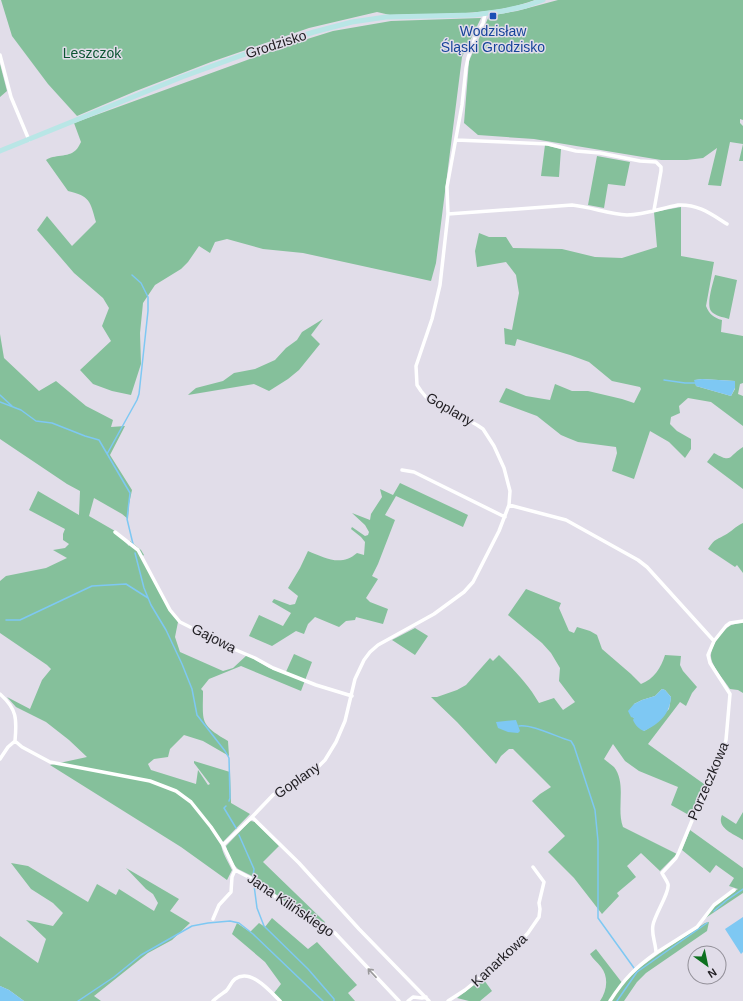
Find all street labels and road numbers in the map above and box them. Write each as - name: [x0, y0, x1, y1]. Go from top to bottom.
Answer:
- street label: Grodzisko: [244, 27, 309, 61]
- street label: Goplany: [423, 389, 477, 429]
- street label: Gajowa: [189, 620, 239, 656]
- street label: Porzeczkowa: [684, 739, 732, 822]
- street label: Goplany: [271, 758, 323, 802]
- street label: Jana Kilińskiego: [245, 870, 338, 940]
- street label: Kanarkowa: [468, 930, 530, 990]

